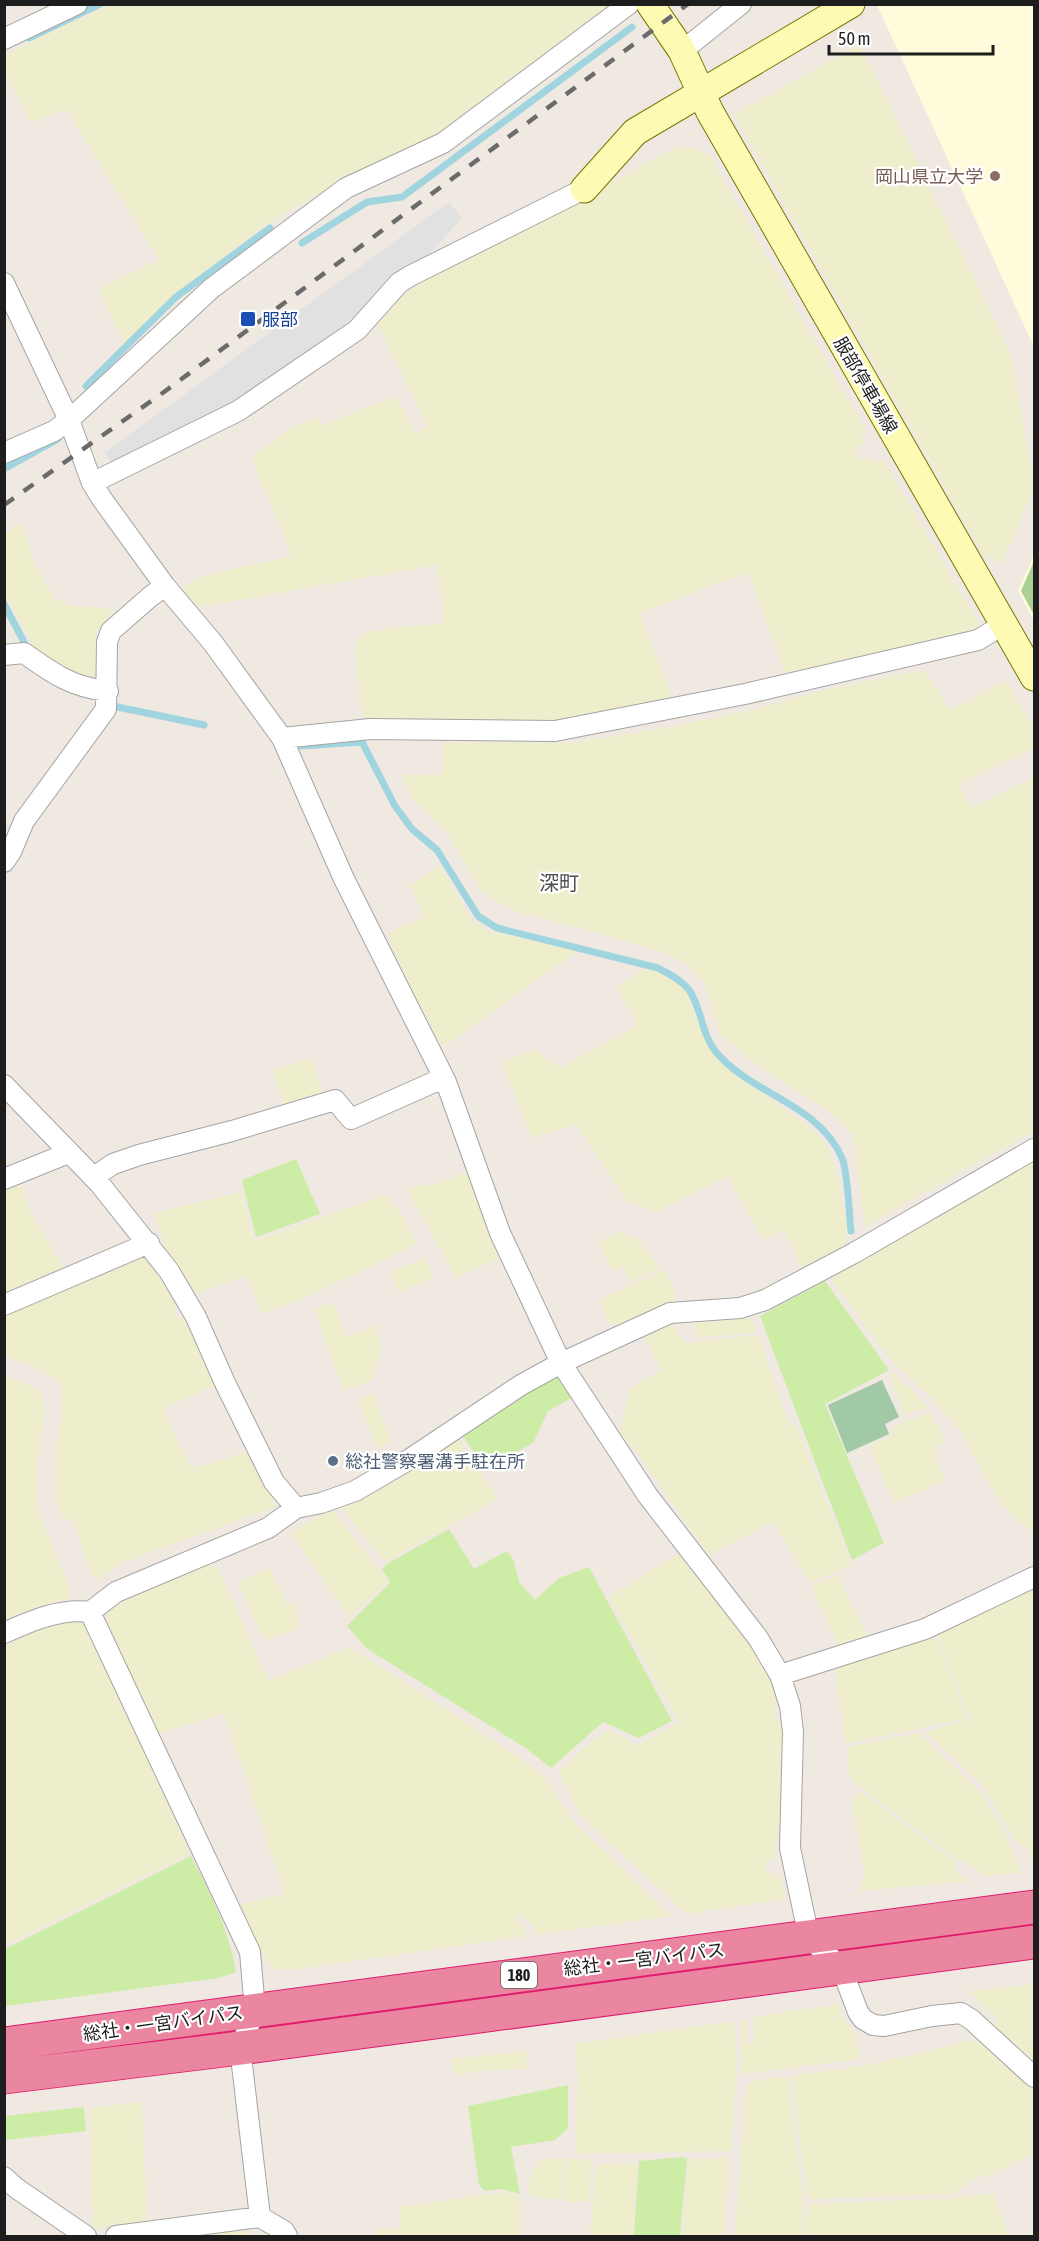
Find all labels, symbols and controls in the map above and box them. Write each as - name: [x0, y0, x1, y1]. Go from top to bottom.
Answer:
- scale bar: [829, 18, 992, 56]
- text: 50 m: [838, 28, 870, 49]
- place label: 岡山県立大学: [875, 166, 983, 187]
- marker: 岡山県立大学: [988, 169, 1002, 183]
- place label: 服部: [262, 309, 298, 330]
- marker: 服部: [239, 310, 257, 328]
- street label: 服部停車場線: [830, 333, 902, 437]
- district label: 深町: [539, 871, 579, 894]
- place label: 総社警察署溝手駐在所: [345, 1451, 525, 1472]
- marker: 総社警察署溝手駐在所: [326, 1454, 340, 1468]
- street label: 総社・一宮バイパス: [563, 1939, 725, 1979]
- road number: 180: [501, 1962, 537, 1988]
- street label: 総社・一宮バイパス: [82, 2001, 244, 2045]

